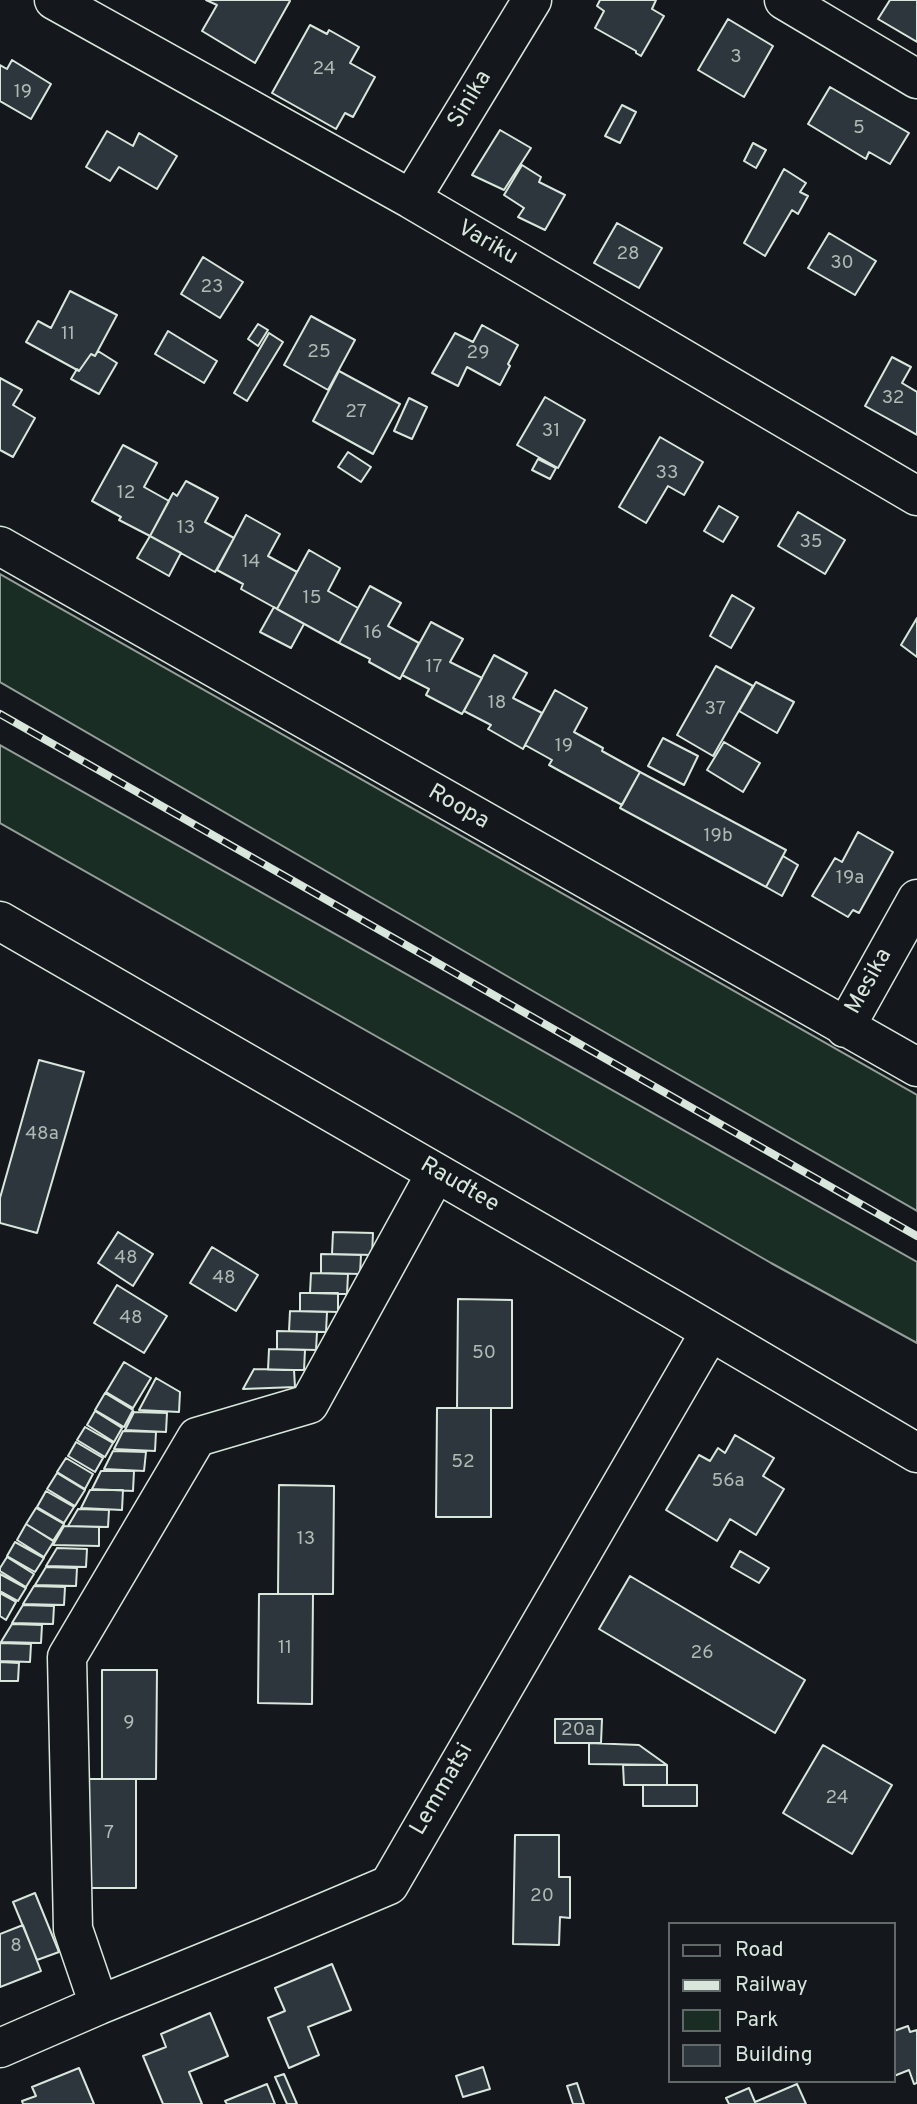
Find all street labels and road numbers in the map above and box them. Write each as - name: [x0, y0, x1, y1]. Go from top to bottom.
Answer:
- street label: Sinika: [443, 66, 499, 134]
- street label: Variku: [452, 216, 522, 272]
- street label: Roopa: [422, 780, 494, 836]
- street label: Mesika: [841, 944, 899, 1020]
- street label: Raudtee: [415, 1152, 503, 1220]
- street label: Lemmatsi: [406, 1739, 480, 1841]

